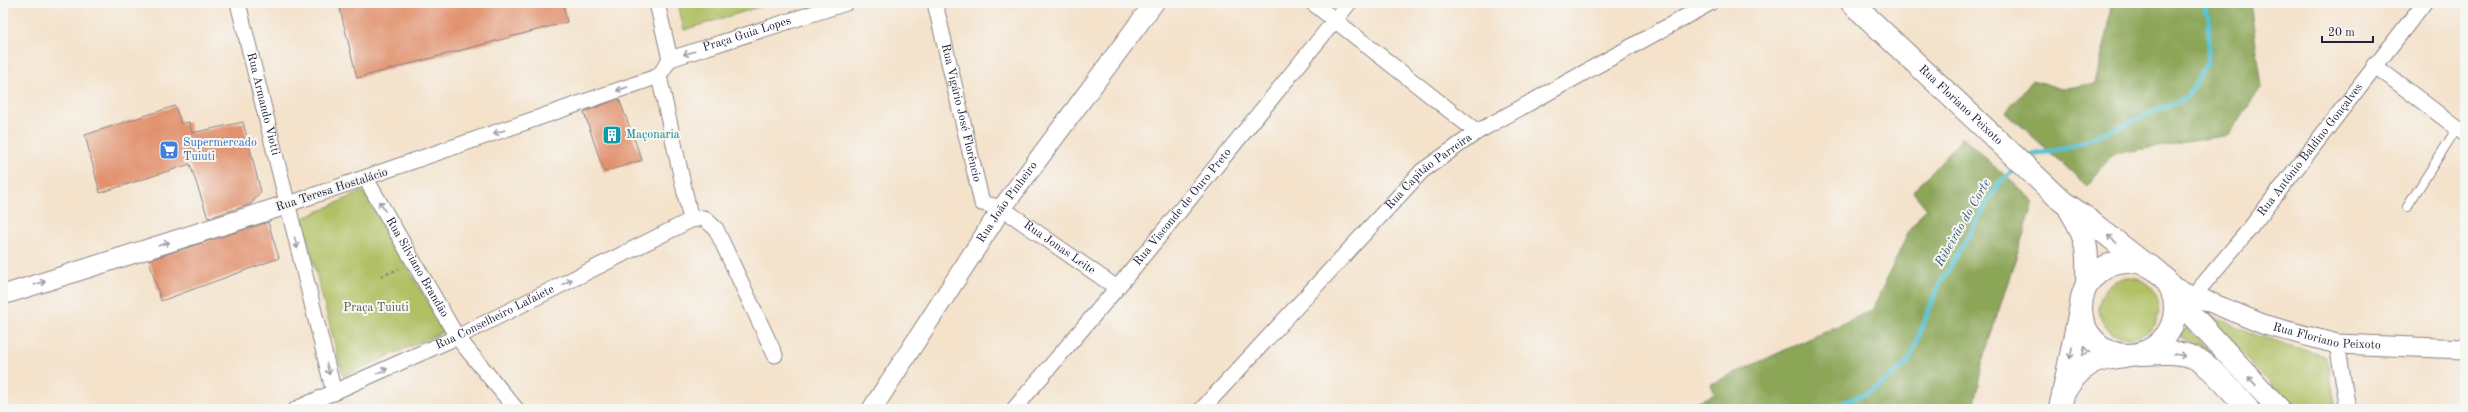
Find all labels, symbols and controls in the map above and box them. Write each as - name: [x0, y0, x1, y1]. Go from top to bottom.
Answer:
- street label: Praça Guia Lopes: [701, 15, 793, 54]
- scale bar: [2322, 18, 2373, 44]
- text: 20 m: [2328, 27, 2355, 39]
- street label: Rua Vigário José Florêncio: [939, 43, 983, 183]
- one-way arrow: [682, 50, 695, 57]
- street label: Rua Armando Viotti: [244, 51, 281, 157]
- street label: Rua Floriano Peixoto: [1916, 63, 2005, 147]
- street label: Rua Antônio Baldino Gonçalves: [2256, 81, 2365, 219]
- one-way arrow: [616, 86, 629, 93]
- building icon: Maçonaria: [601, 124, 623, 146]
- one-way arrow: [494, 129, 506, 137]
- place label: Maçonaria: [626, 129, 680, 141]
- street label: Rua Capitão Parreira: [1383, 131, 1475, 212]
- place label: Supermercado Tuiuti: [183, 137, 257, 163]
- supermarket icon: Supermercado Tuiuti: [158, 139, 180, 161]
- street label: Rua Visconde de Ouro Preto: [1132, 146, 1234, 268]
- street label: Rua João Pinheiro: [975, 160, 1040, 245]
- street label: Rua Teresa Hostalácio: [275, 166, 389, 214]
- water label: Ribeirão do Corte: [1932, 177, 1993, 270]
- one-way arrow: [378, 200, 386, 212]
- street label: Rua Silviano Brandão: [383, 215, 450, 320]
- street label: Rua Jonas Leite: [1021, 219, 1098, 277]
- one-way arrow: [2107, 235, 2118, 244]
- one-way arrow: [292, 236, 300, 249]
- one-way arrow: [157, 240, 170, 247]
- one-way arrow: [561, 278, 573, 285]
- one-way arrow: [33, 279, 46, 286]
- street label: Rua Conselheiro Lafaiete: [434, 283, 557, 352]
- park label: Praça Tuiuti: [343, 302, 409, 314]
- street label: Rua Floriano Peixoto: [2271, 321, 2381, 352]
- one-way arrow: [2067, 346, 2075, 359]
- one-way arrow: [2173, 351, 2186, 359]
- one-way arrow: [324, 362, 332, 375]
- one-way arrow: [376, 367, 388, 374]
- one-way arrow: [2248, 376, 2257, 386]

